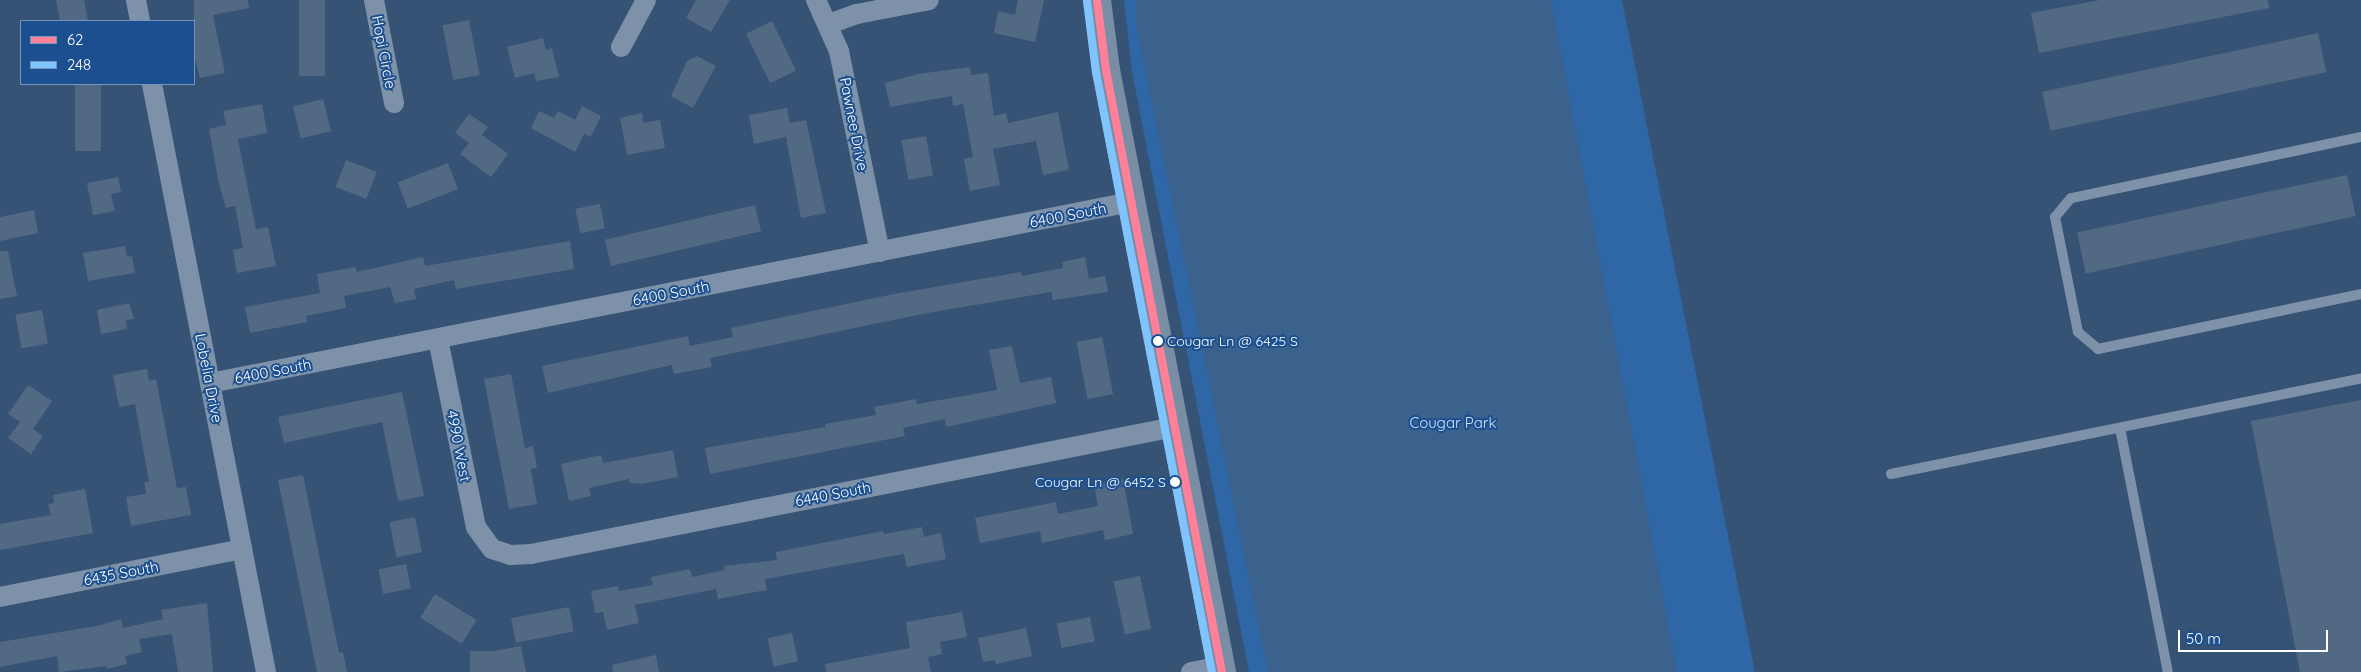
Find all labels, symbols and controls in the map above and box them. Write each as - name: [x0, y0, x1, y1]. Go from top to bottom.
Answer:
- street label: Hopi Circle: [368, 14, 400, 90]
- legend: [20, 20, 195, 85]
- text: 62: [67, 30, 83, 49]
- text: 248: [67, 55, 91, 74]
- street label: Pawnee Drive: [836, 76, 872, 172]
- street label: 6400 South: [1028, 199, 1108, 231]
- street label: 6400 South: [631, 277, 711, 309]
- street label: Lobelia Drive: [192, 332, 226, 424]
- place label: Cougar Ln @ 6425 S: [1167, 333, 1298, 349]
- marker: Cougar Ln @ 6425 S: [1153, 336, 1163, 346]
- street label: 6400 South: [233, 355, 313, 387]
- street label: 4990 West: [443, 409, 475, 483]
- park label: Cougar Park: [1409, 414, 1497, 432]
- place label: Cougar Ln @ 6452 S: [1035, 474, 1166, 490]
- marker: Cougar Ln @ 6452 S: [1170, 477, 1180, 487]
- street label: 6440 South: [794, 478, 872, 510]
- street label: 6435 South: [82, 557, 160, 589]
- scale bar: [2181, 620, 2331, 652]
- text: 50 m: [2186, 629, 2221, 648]

